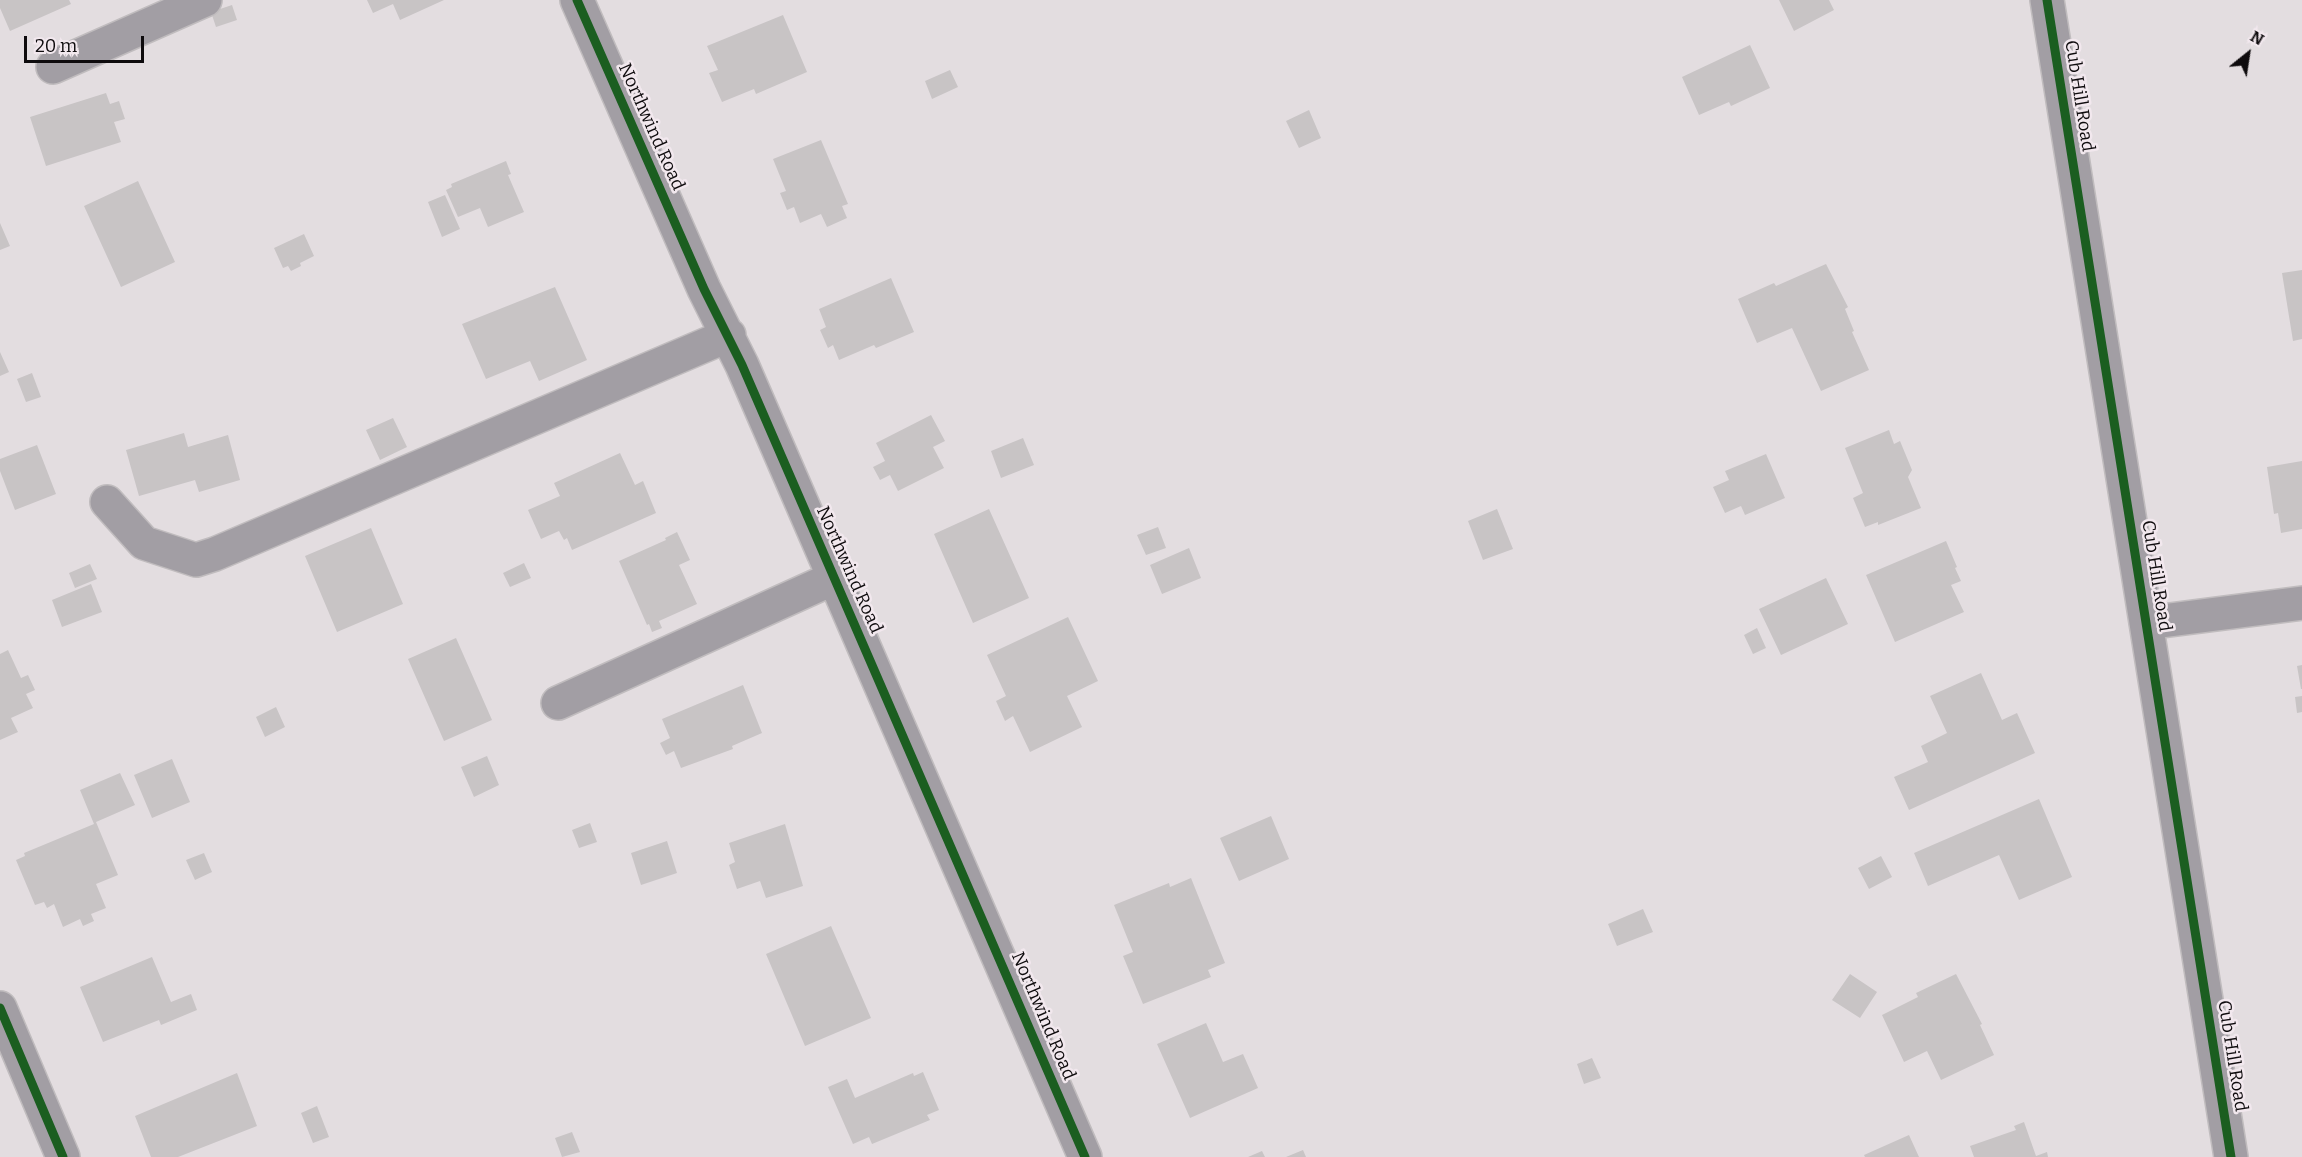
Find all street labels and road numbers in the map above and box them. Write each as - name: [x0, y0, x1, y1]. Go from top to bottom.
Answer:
- street label: Cub Hill Road: [2060, 39, 2098, 153]
- street label: Northwind Road: [613, 60, 689, 194]
- street label: Northwind Road: [811, 503, 887, 637]
- street label: Cub Hill Road: [2137, 519, 2175, 633]
- street label: Northwind Road: [1006, 949, 1080, 1083]
- street label: Cub Hill Road: [2213, 999, 2251, 1113]

